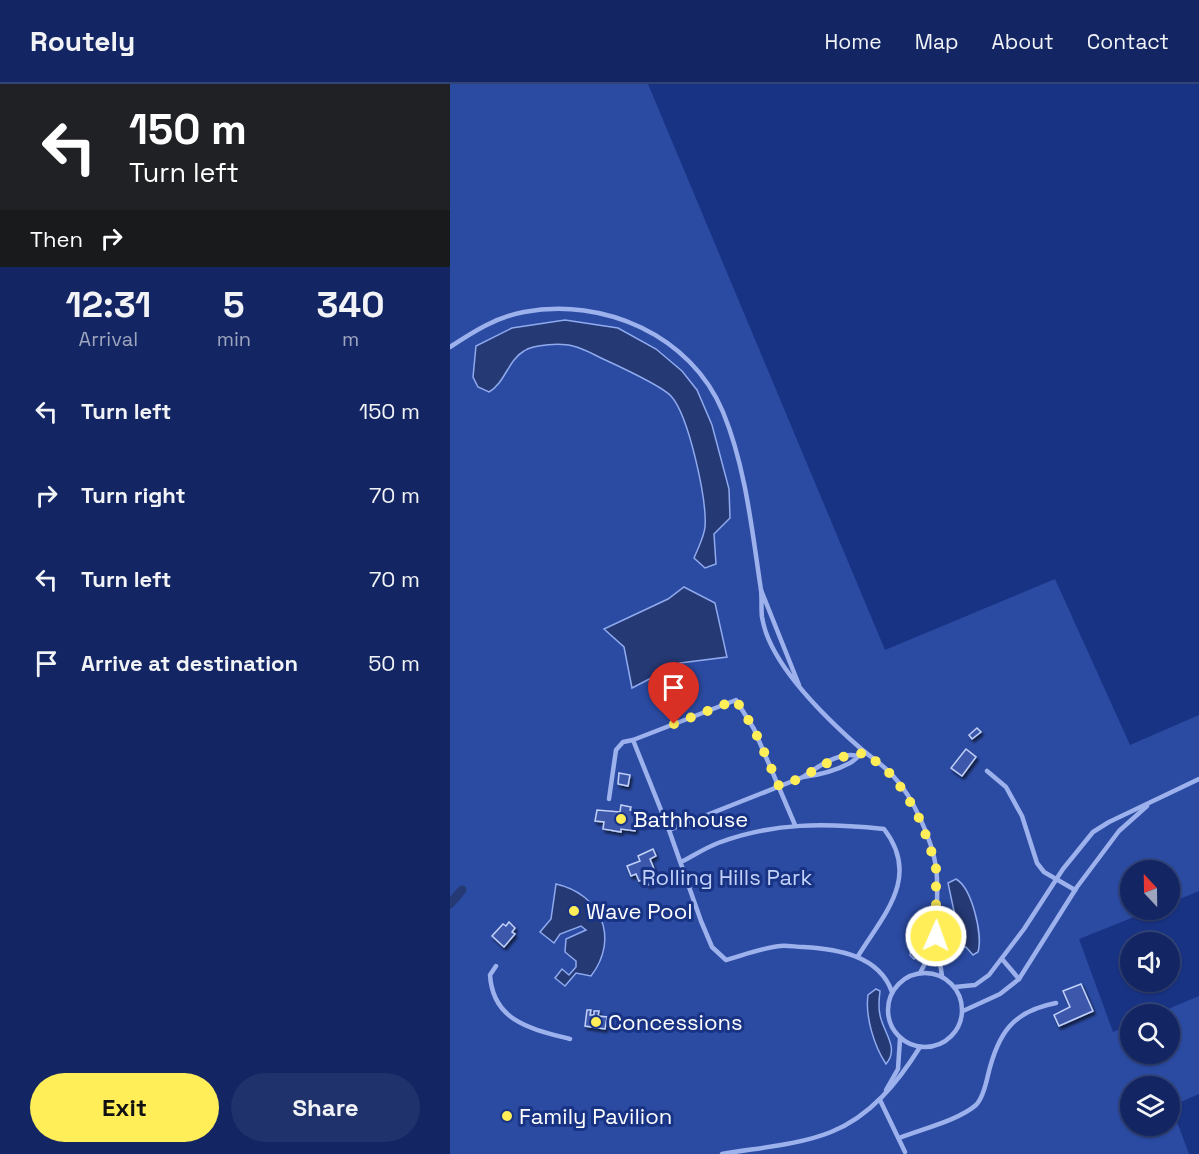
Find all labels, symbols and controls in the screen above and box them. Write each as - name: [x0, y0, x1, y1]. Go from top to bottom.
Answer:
- text: Routely: [30, 23, 135, 59]
- text: Home: [824, 28, 882, 55]
- text: Map: [915, 28, 959, 55]
- text: About: [992, 28, 1054, 55]
- text: Contact: [1087, 28, 1169, 55]
- text: 150 m: [129, 103, 247, 156]
- icon: left: [30, 108, 108, 186]
- text: Turn left: [129, 155, 239, 190]
- icon: right: [95, 222, 128, 255]
- text: Then: [30, 225, 83, 253]
- text: 12:31: [65, 282, 151, 328]
- text: 5: [223, 282, 245, 328]
- text: 340: [316, 282, 385, 328]
- text: Arrival: [79, 326, 138, 352]
- text: min: [217, 326, 251, 352]
- text: m: [342, 326, 359, 352]
- icon: left: [30, 395, 63, 428]
- text: Turn left: [81, 397, 171, 425]
- text: 150 m: [359, 397, 420, 425]
- icon: right: [30, 479, 63, 512]
- text: Turn right: [81, 481, 186, 509]
- text: 70 m: [369, 481, 420, 509]
- icon: left: [30, 563, 63, 596]
- text: Turn left: [81, 565, 171, 593]
- text: 70 m: [369, 565, 420, 593]
- icon: arrive: [30, 647, 63, 680]
- text: Arrive at destination: [81, 649, 298, 677]
- text: 50 m: [368, 649, 420, 677]
- pin: [648, 662, 699, 724]
- icon: arrive: [657, 671, 690, 704]
- place label: Bathhouse: [633, 805, 748, 833]
- marker: Bathhouse: [614, 812, 628, 826]
- north arrow: [1120, 860, 1180, 920]
- map controls: [1120, 860, 1180, 1136]
- park label: Rolling Hills Park: [642, 863, 812, 891]
- place label: Wave Pool: [586, 897, 693, 925]
- marker: Wave Pool: [567, 904, 581, 918]
- position arrow: [904, 904, 968, 968]
- button: sound: [1120, 932, 1180, 992]
- button: search: [1120, 1004, 1180, 1064]
- place label: Concessions: [608, 1008, 743, 1036]
- marker: Concessions: [589, 1015, 603, 1029]
- button: Exit: [30, 1073, 219, 1142]
- button: Share: [231, 1073, 420, 1142]
- button: layers: [1120, 1076, 1180, 1136]
- place label: Family Pavilion: [519, 1102, 672, 1130]
- marker: Family Pavilion: [500, 1109, 514, 1123]

